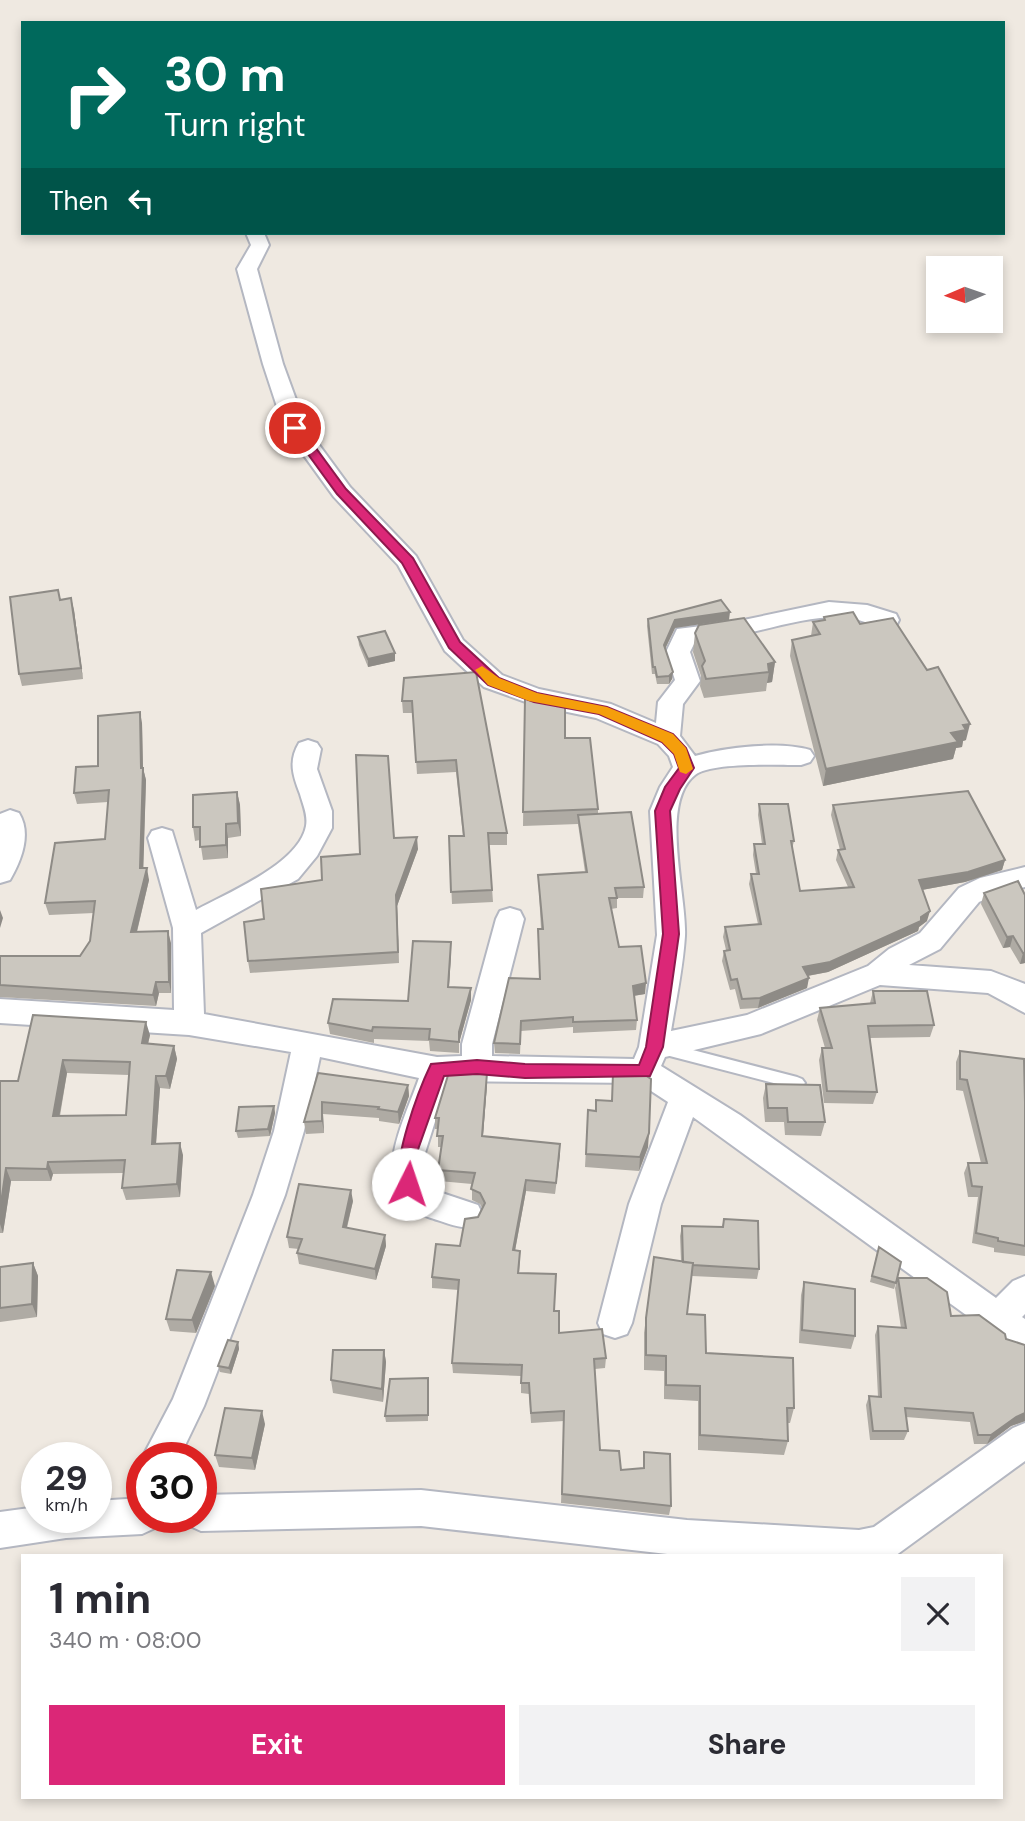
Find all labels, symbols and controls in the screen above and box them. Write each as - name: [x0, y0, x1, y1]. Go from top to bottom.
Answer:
- text: 30 m: [164, 42, 286, 106]
- icon: right: [49, 49, 140, 140]
- text: Turn right: [164, 104, 306, 146]
- icon: left: [122, 182, 160, 220]
- text: Then: [49, 184, 108, 218]
- north arrow: [926, 256, 1003, 332]
- map controls: [926, 256, 1003, 333]
- pin: [265, 398, 325, 458]
- icon: arrive: [276, 409, 314, 447]
- position arrow: [371, 1147, 445, 1221]
- speed limit sign: 30: [126, 1442, 217, 1533]
- text: 29: [45, 1455, 88, 1501]
- text: km/h: [45, 1493, 88, 1517]
- text: 1 min: [49, 1571, 151, 1626]
- button: close: [901, 1577, 975, 1651]
- text: 340 m · 08:00: [49, 1625, 202, 1655]
- button: Exit: [49, 1705, 505, 1785]
- button: Share: [519, 1705, 975, 1785]

